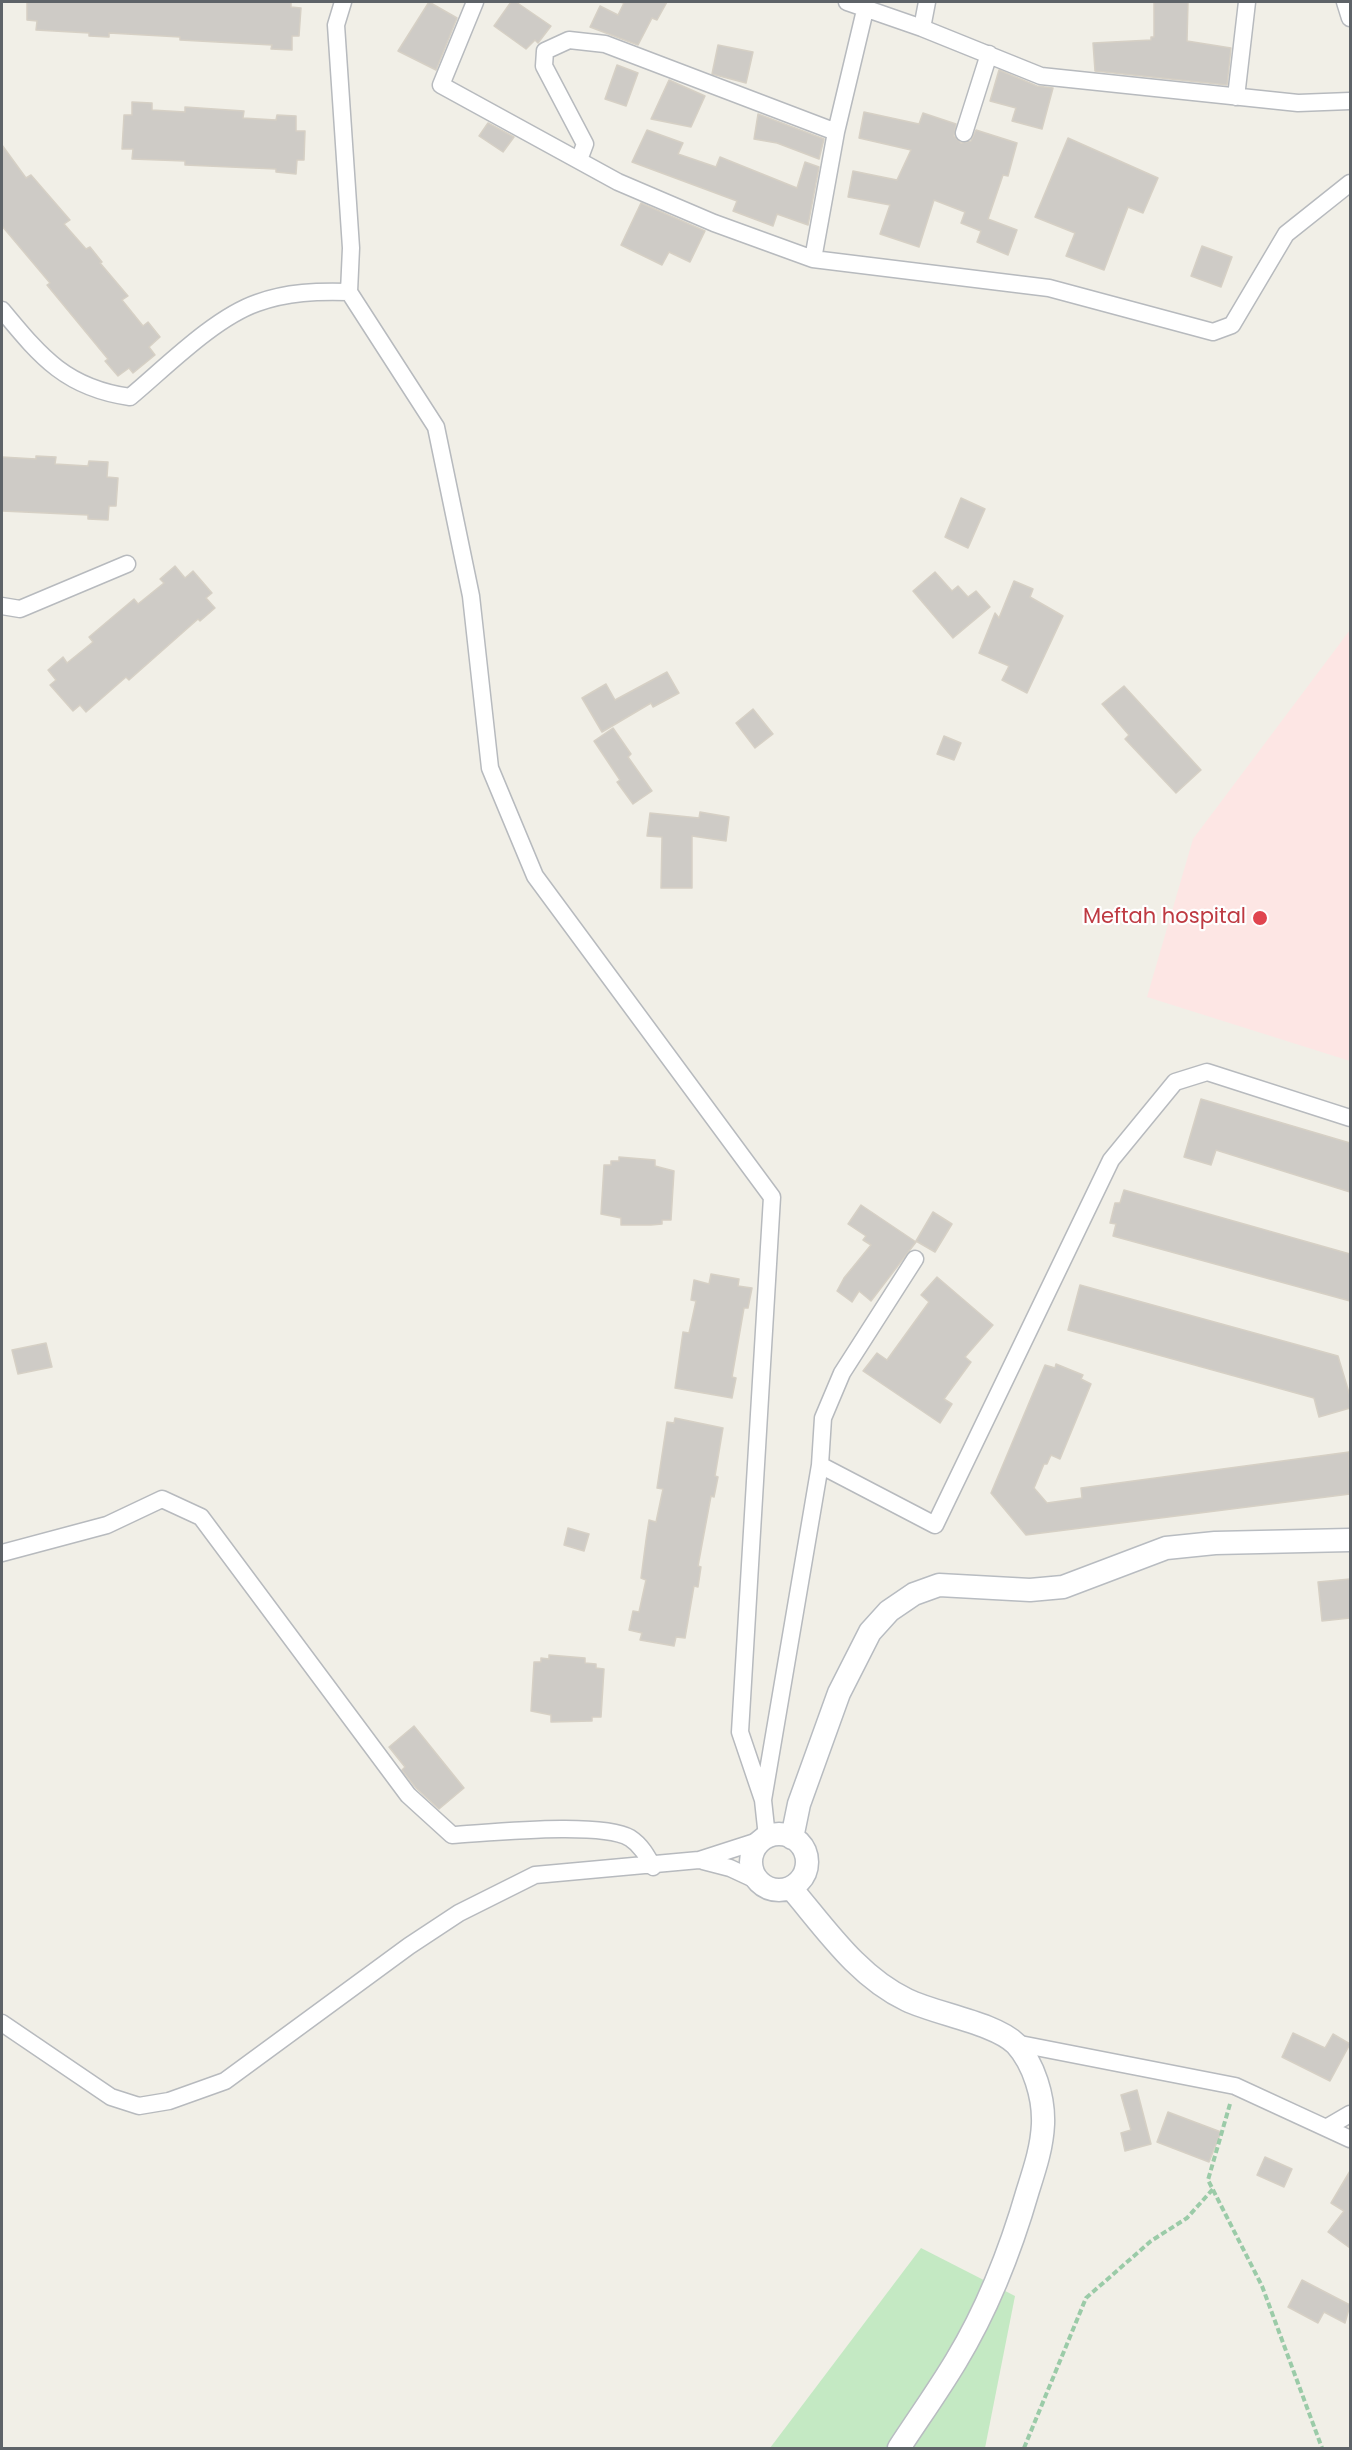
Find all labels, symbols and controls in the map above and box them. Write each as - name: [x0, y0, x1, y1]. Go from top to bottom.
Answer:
- place label: Meftah hospital: [1083, 905, 1246, 931]
- marker: Meftah hospital: [1251, 909, 1269, 927]

